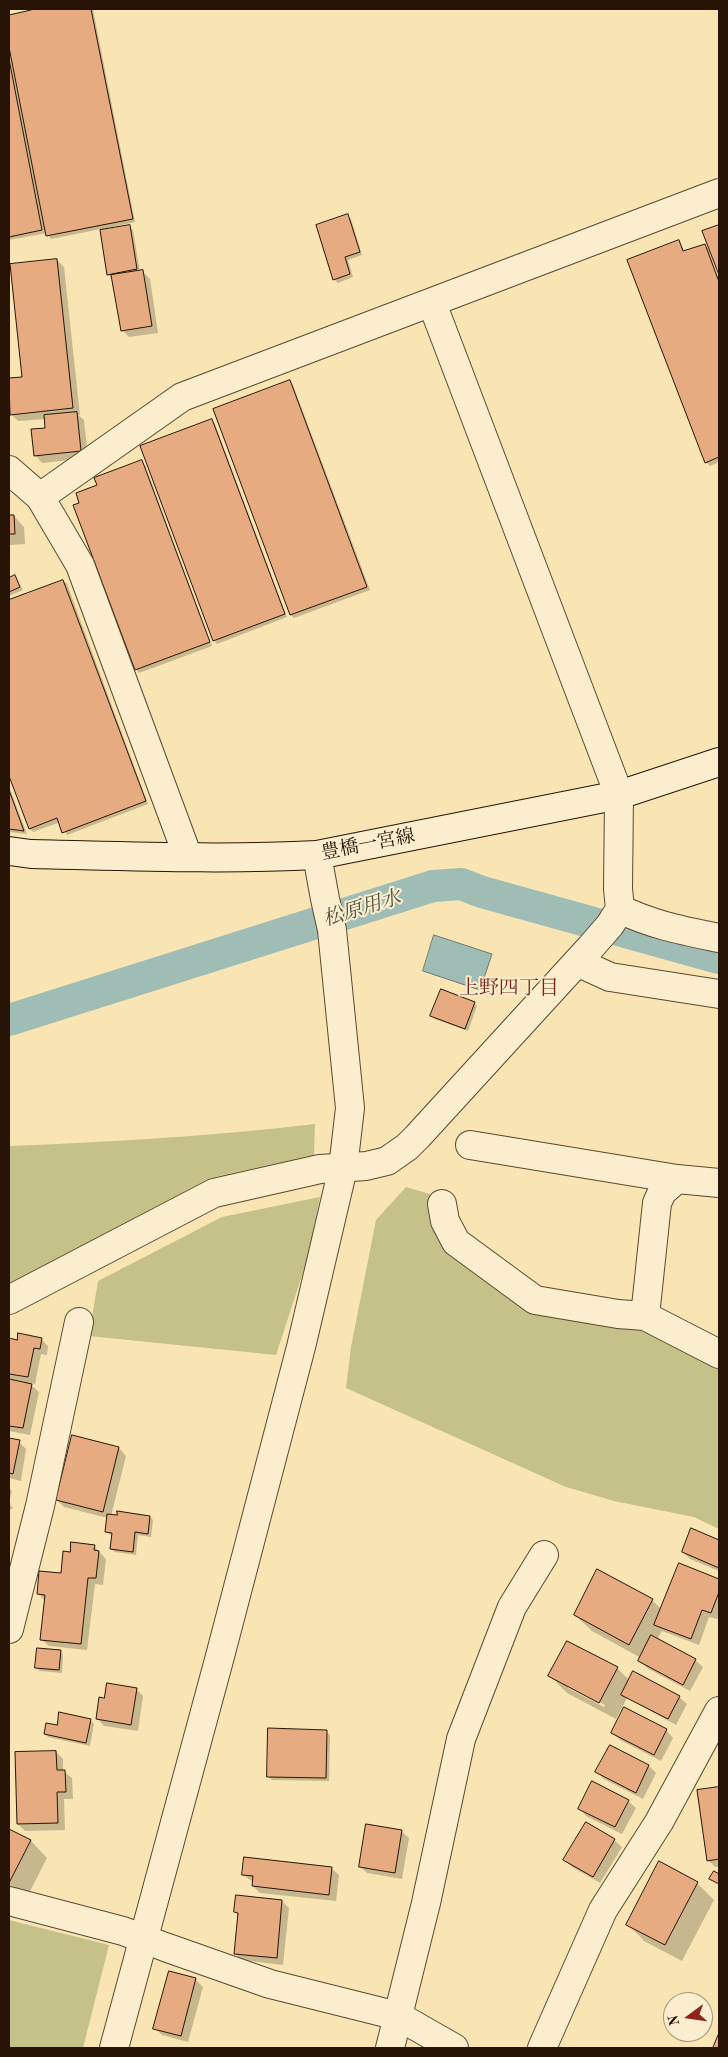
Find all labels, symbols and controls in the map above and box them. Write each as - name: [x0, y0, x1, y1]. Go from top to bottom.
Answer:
- street label: 豊橋一宮線: [319, 825, 417, 865]
- water label: 松原用水: [320, 886, 404, 932]
- district label: 上野四丁目: [459, 977, 559, 1001]
- north arrow: [663, 1992, 713, 2042]
- text: N: [666, 2014, 683, 2027]

